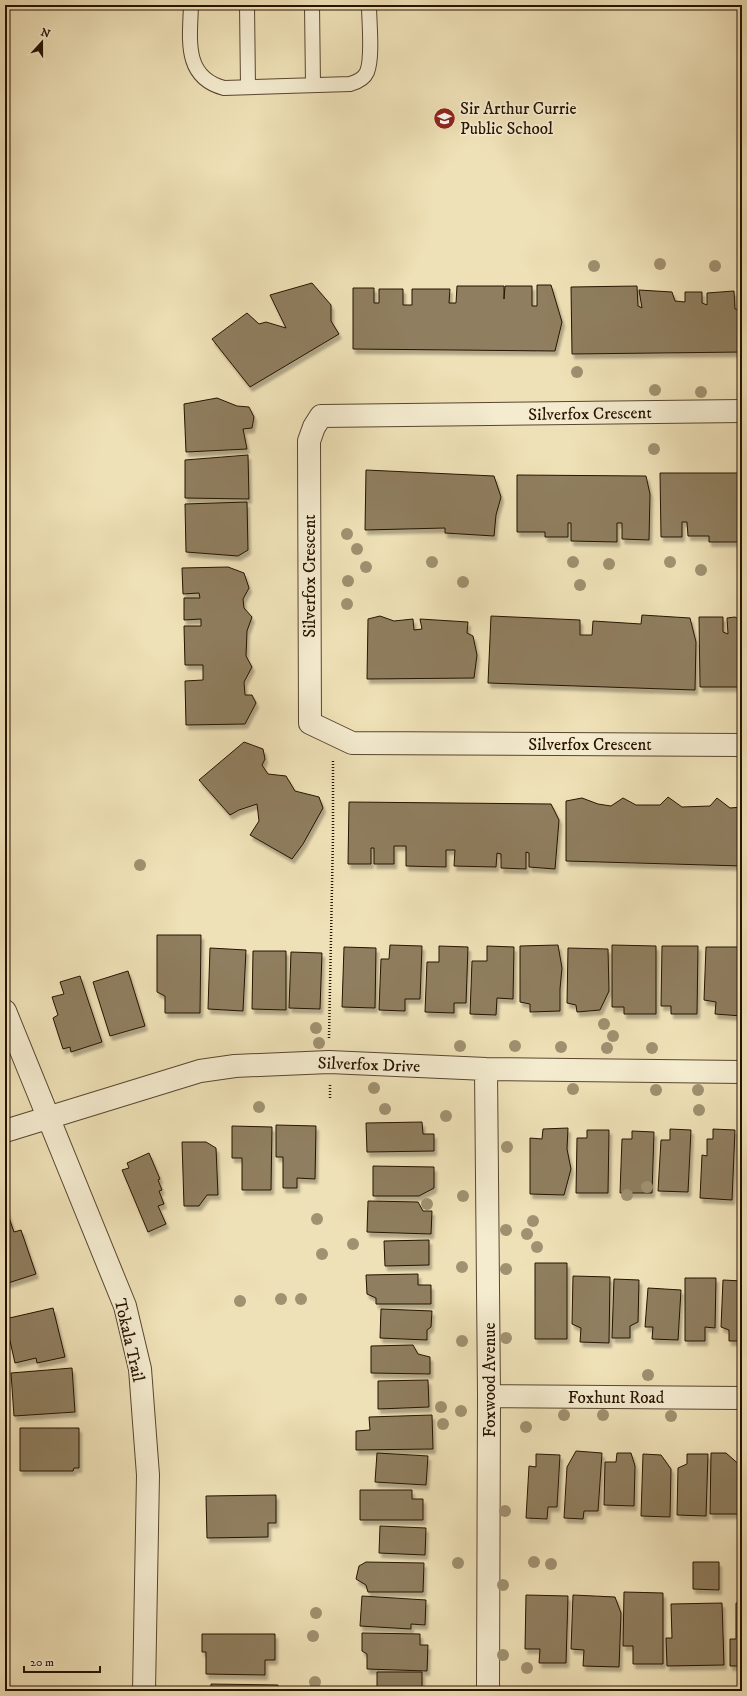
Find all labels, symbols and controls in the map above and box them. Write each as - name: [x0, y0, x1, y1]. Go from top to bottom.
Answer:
- north arrow: [22, 22, 62, 62]
- text: N: [39, 25, 52, 42]
- place label: Sir Arthur Currie Public School: [460, 98, 576, 140]
- school or university icon: Sir Arthur Currie Public School: [432, 105, 458, 131]
- street label: Silverfox Crescent: [528, 402, 653, 426]
- street label: Silverfox Crescent: [299, 514, 321, 638]
- street label: Silverfox Crescent: [528, 734, 652, 756]
- street label: Silverfox Drive: [317, 1052, 421, 1078]
- street label: Tokala Trail: [109, 1296, 149, 1384]
- street label: Foxwood Avenue: [479, 1323, 501, 1438]
- street label: Foxhunt Road: [568, 1387, 665, 1409]
- scale bar: [24, 1648, 100, 1674]
- text: 20 m: [30, 1655, 54, 1670]

